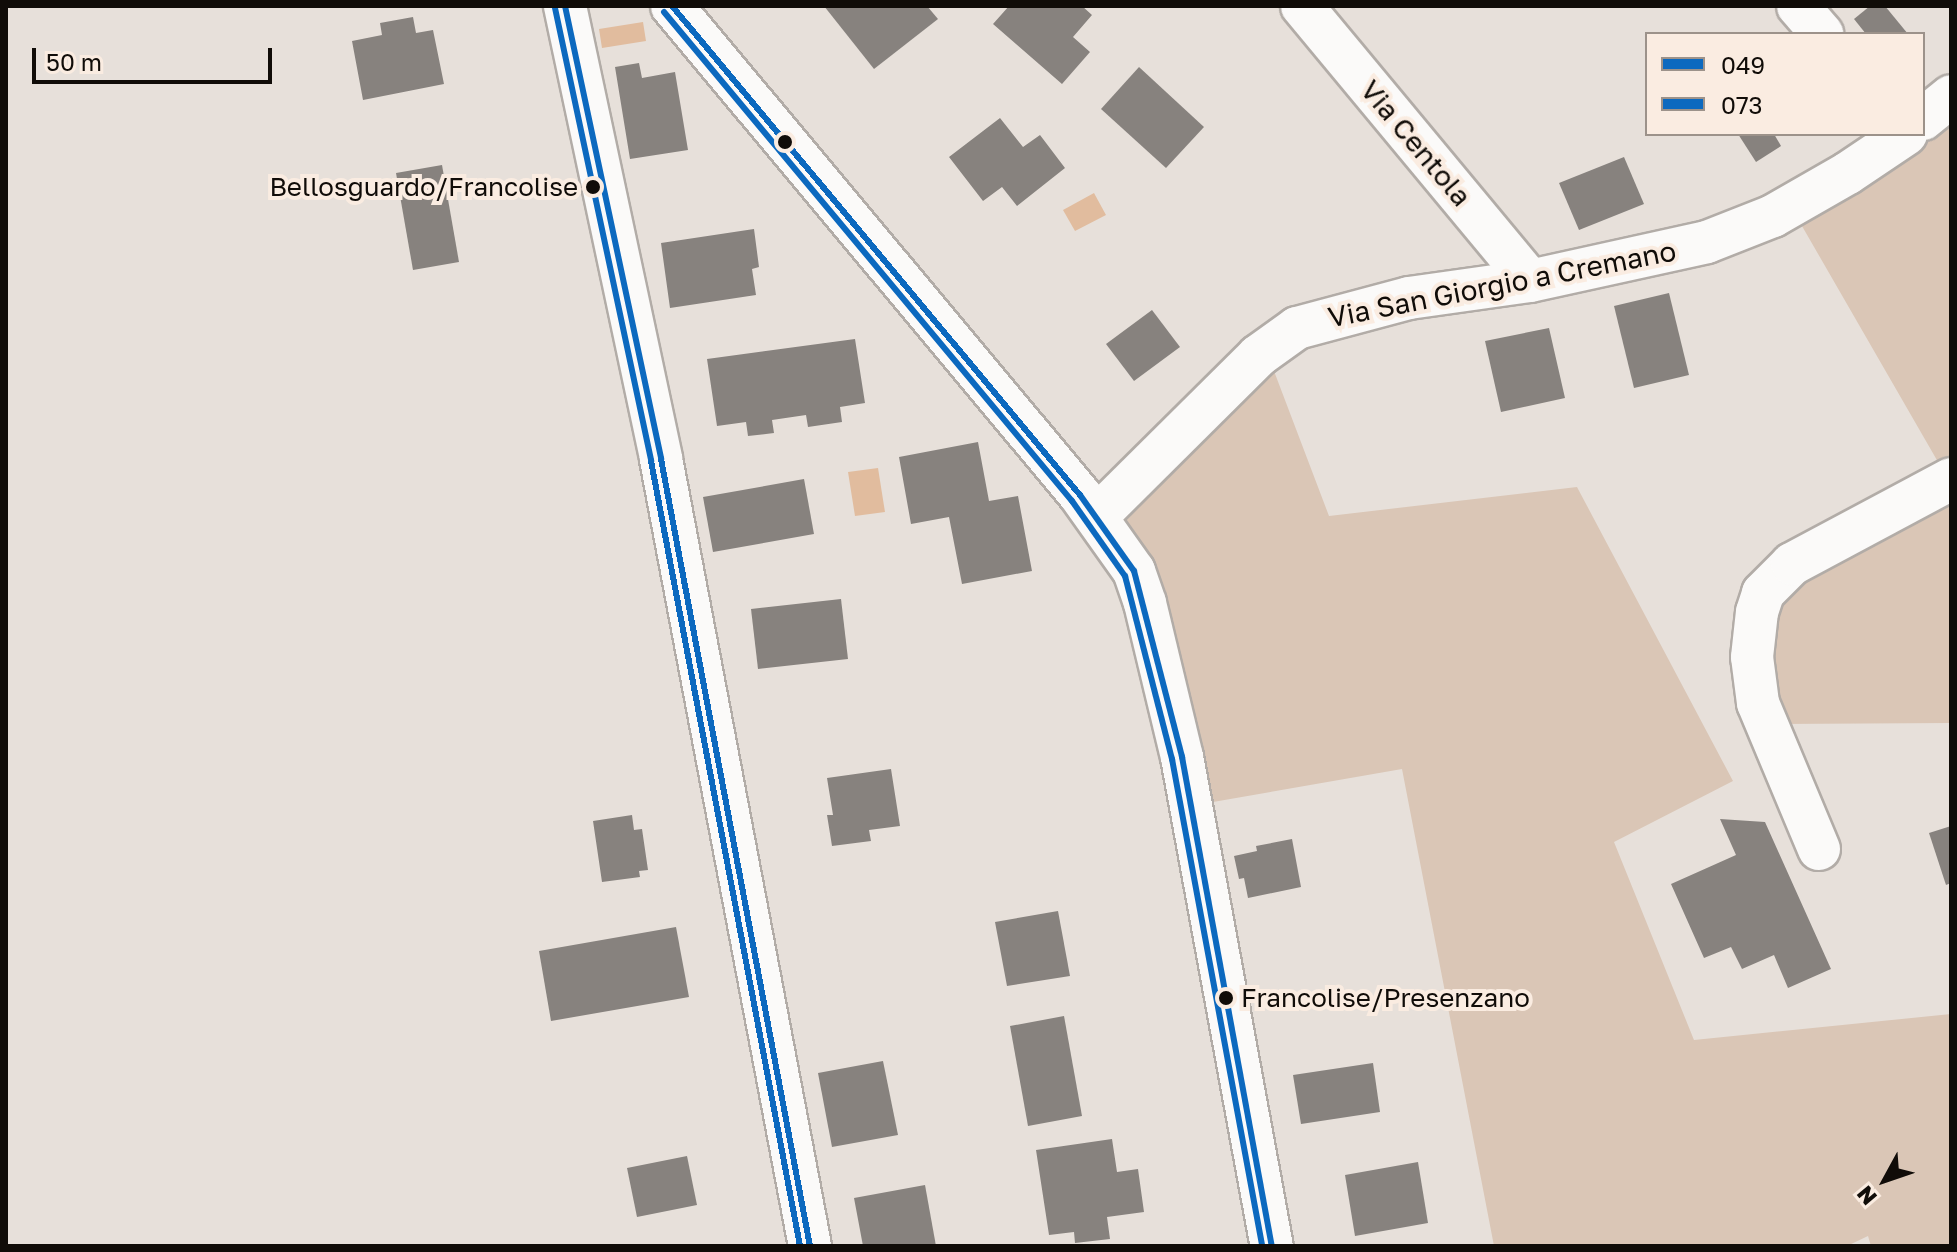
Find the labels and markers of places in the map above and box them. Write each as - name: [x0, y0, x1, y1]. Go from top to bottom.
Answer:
- unlabelled marker: [777, 134, 793, 150]
- place label: Bellosguardo/Francolise: [269, 171, 578, 203]
- marker: Bellosguardo/Francolise: [585, 179, 601, 195]
- place label: Francolise/Presenzano: [1241, 982, 1530, 1014]
- marker: Francolise/Presenzano: [1218, 990, 1234, 1006]

